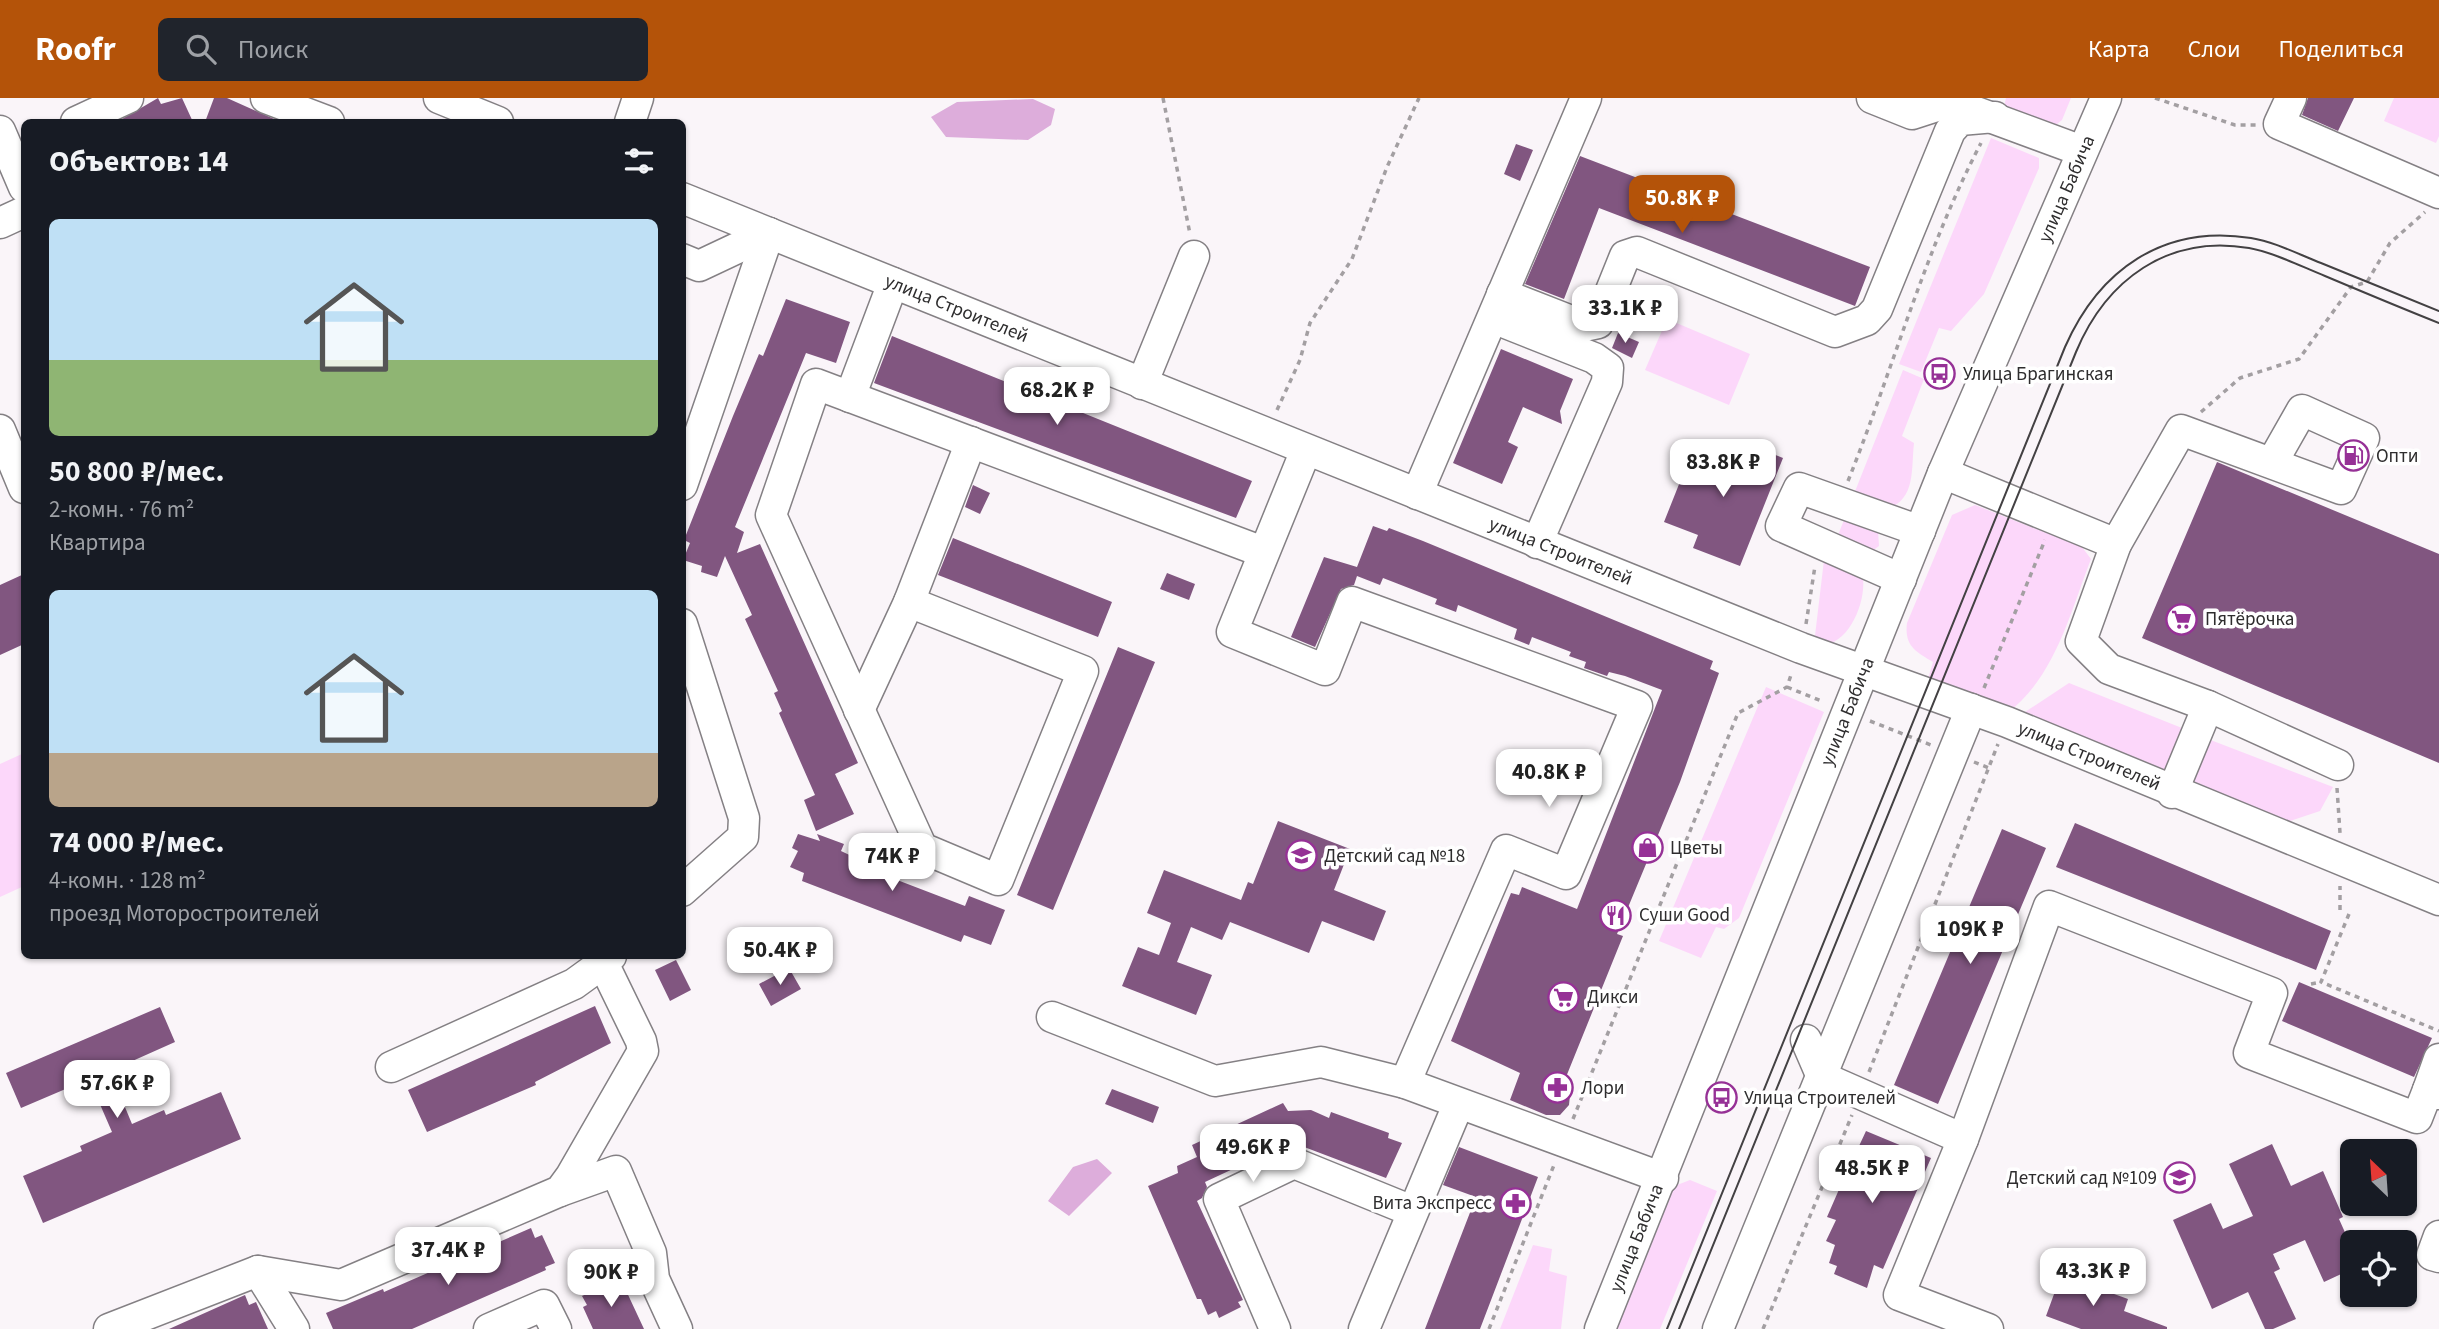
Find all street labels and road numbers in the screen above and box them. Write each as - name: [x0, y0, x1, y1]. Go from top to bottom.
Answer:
- street label: улица Бабича: [2031, 131, 2102, 247]
- street label: улица Строителей: [881, 267, 1032, 349]
- street label: улица Строителей: [1485, 510, 1636, 592]
- street label: улица Бабича: [1813, 653, 1881, 770]
- street label: улица Строителей: [2014, 714, 2165, 797]
- street label: улица Бабича: [1603, 1180, 1670, 1296]

